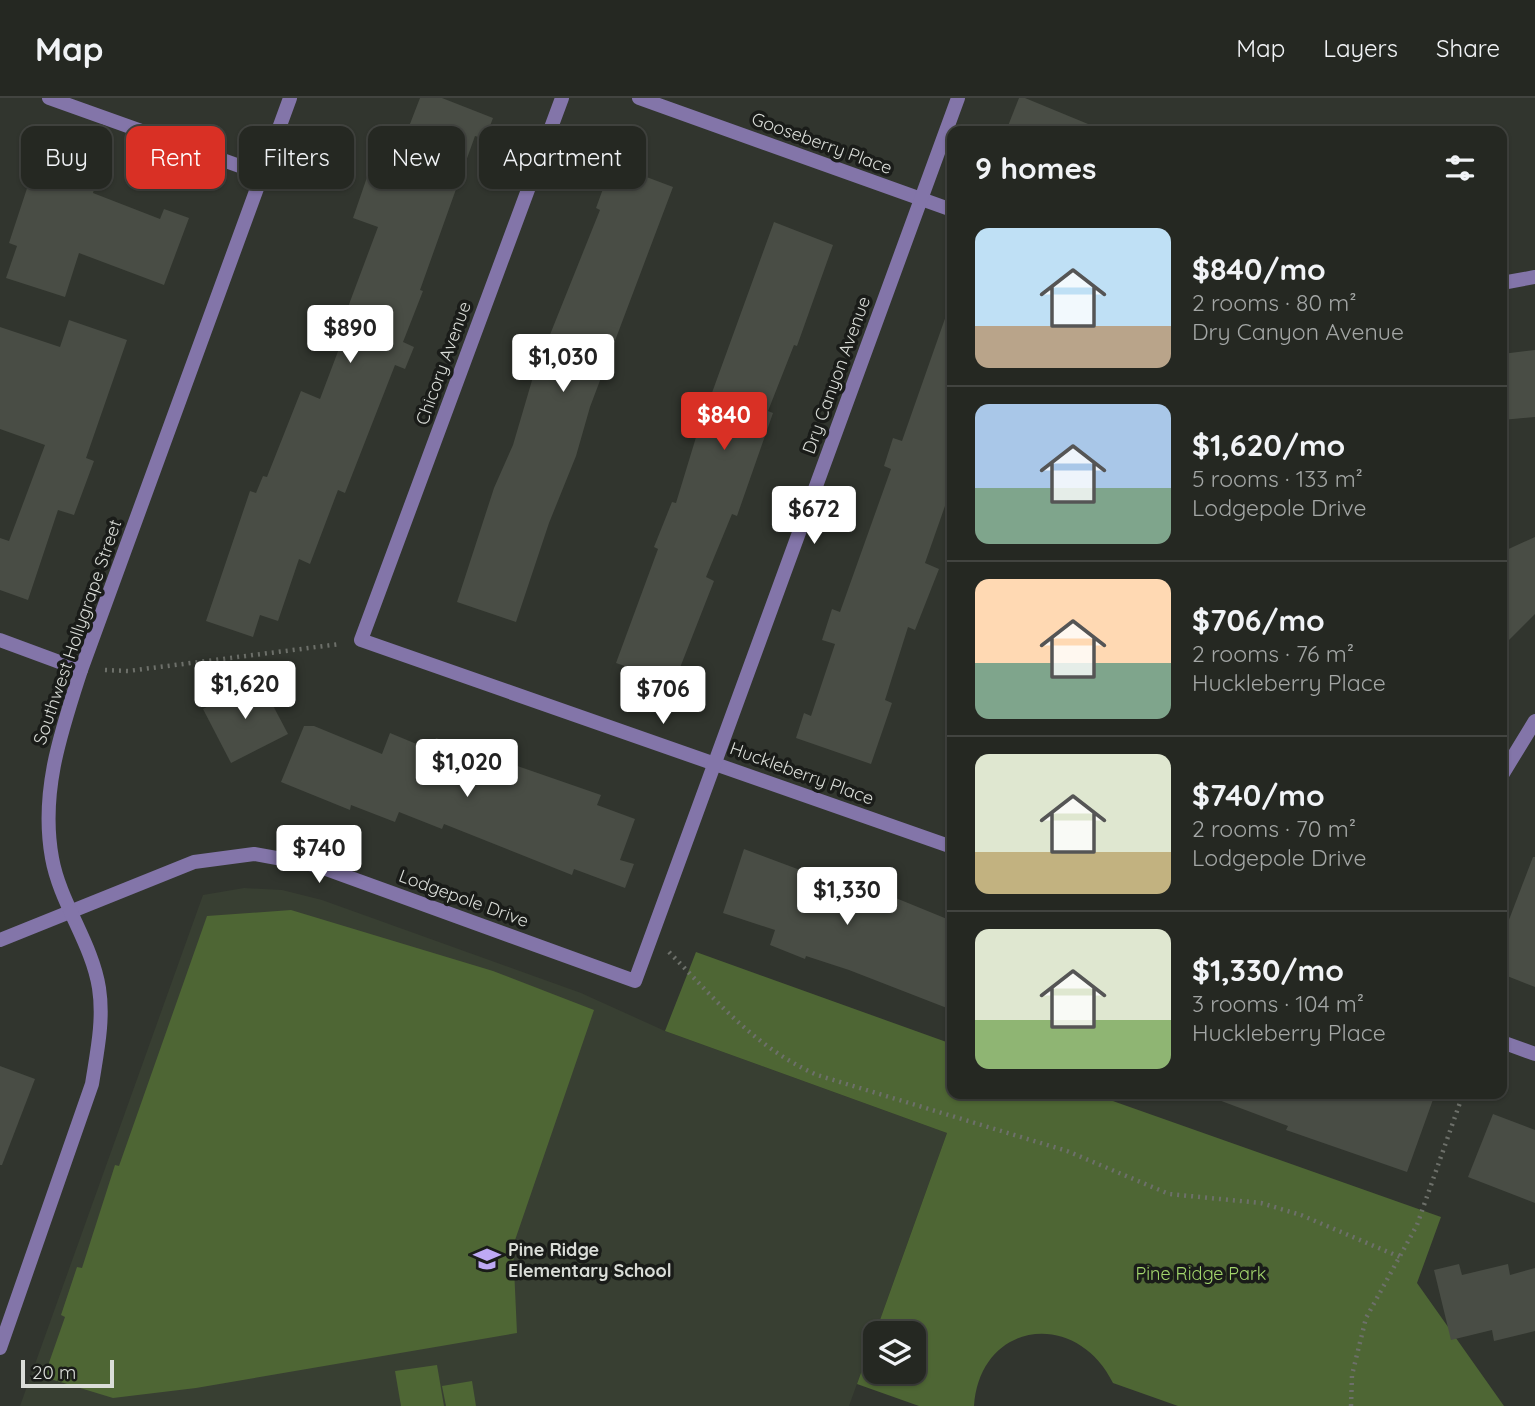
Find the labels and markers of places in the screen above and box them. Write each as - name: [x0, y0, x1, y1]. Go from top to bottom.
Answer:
- pin: $890: [309, 306, 391, 365]
- pin: $1,030: [506, 334, 620, 394]
- pin: $840: [683, 392, 765, 452]
- pin: $672: [773, 486, 855, 546]
- pin: $1,620: [188, 662, 302, 721]
- pin: $706: [622, 666, 704, 726]
- pin: $1,020: [410, 740, 524, 799]
- pin: $740: [278, 826, 360, 885]
- pin: $1,330: [790, 868, 904, 927]
- place label: Pine Ridge Elementary School: [508, 1238, 672, 1282]
- school or university icon: Pine Ridge Elementary School: [472, 1244, 502, 1274]

